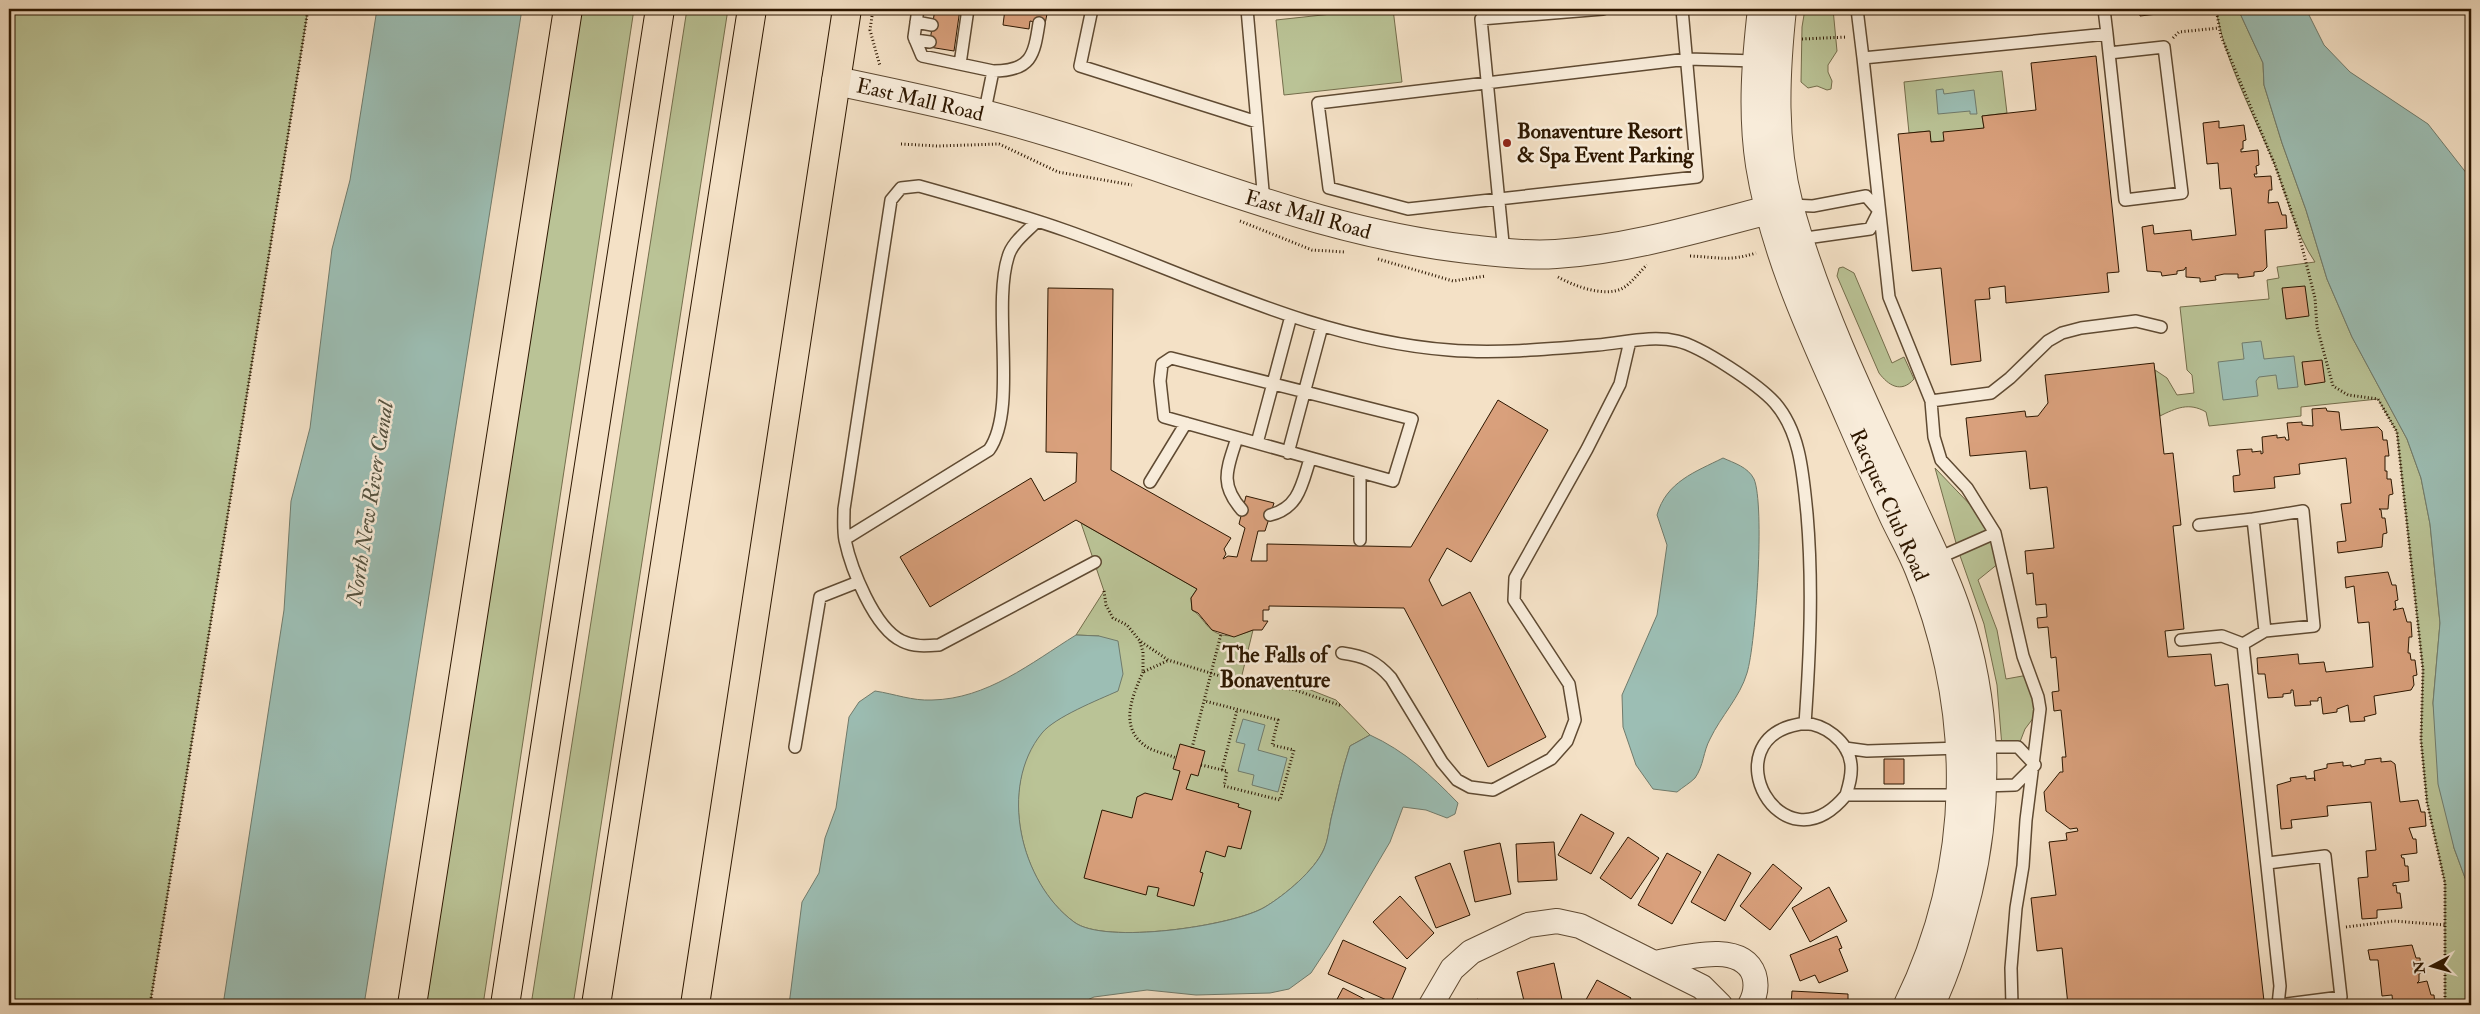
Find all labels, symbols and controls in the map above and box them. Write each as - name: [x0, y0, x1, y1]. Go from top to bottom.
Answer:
- street label: East Mall Road: [854, 72, 987, 128]
- place label: Bonaventure Resort & Spa Event Parking: [1517, 118, 1694, 169]
- marker: Bonaventure Resort & Spa Event Parking: [1501, 137, 1513, 149]
- street label: East Mall Road: [1242, 184, 1375, 246]
- water label: North New River Canal: [340, 398, 400, 608]
- street label: Racquet Club Road: [1843, 425, 1935, 586]
- district label: The Falls of Bonaventure: [1220, 641, 1331, 694]
- north arrow: [2408, 942, 2458, 992]
- text: N: [2410, 960, 2429, 975]

